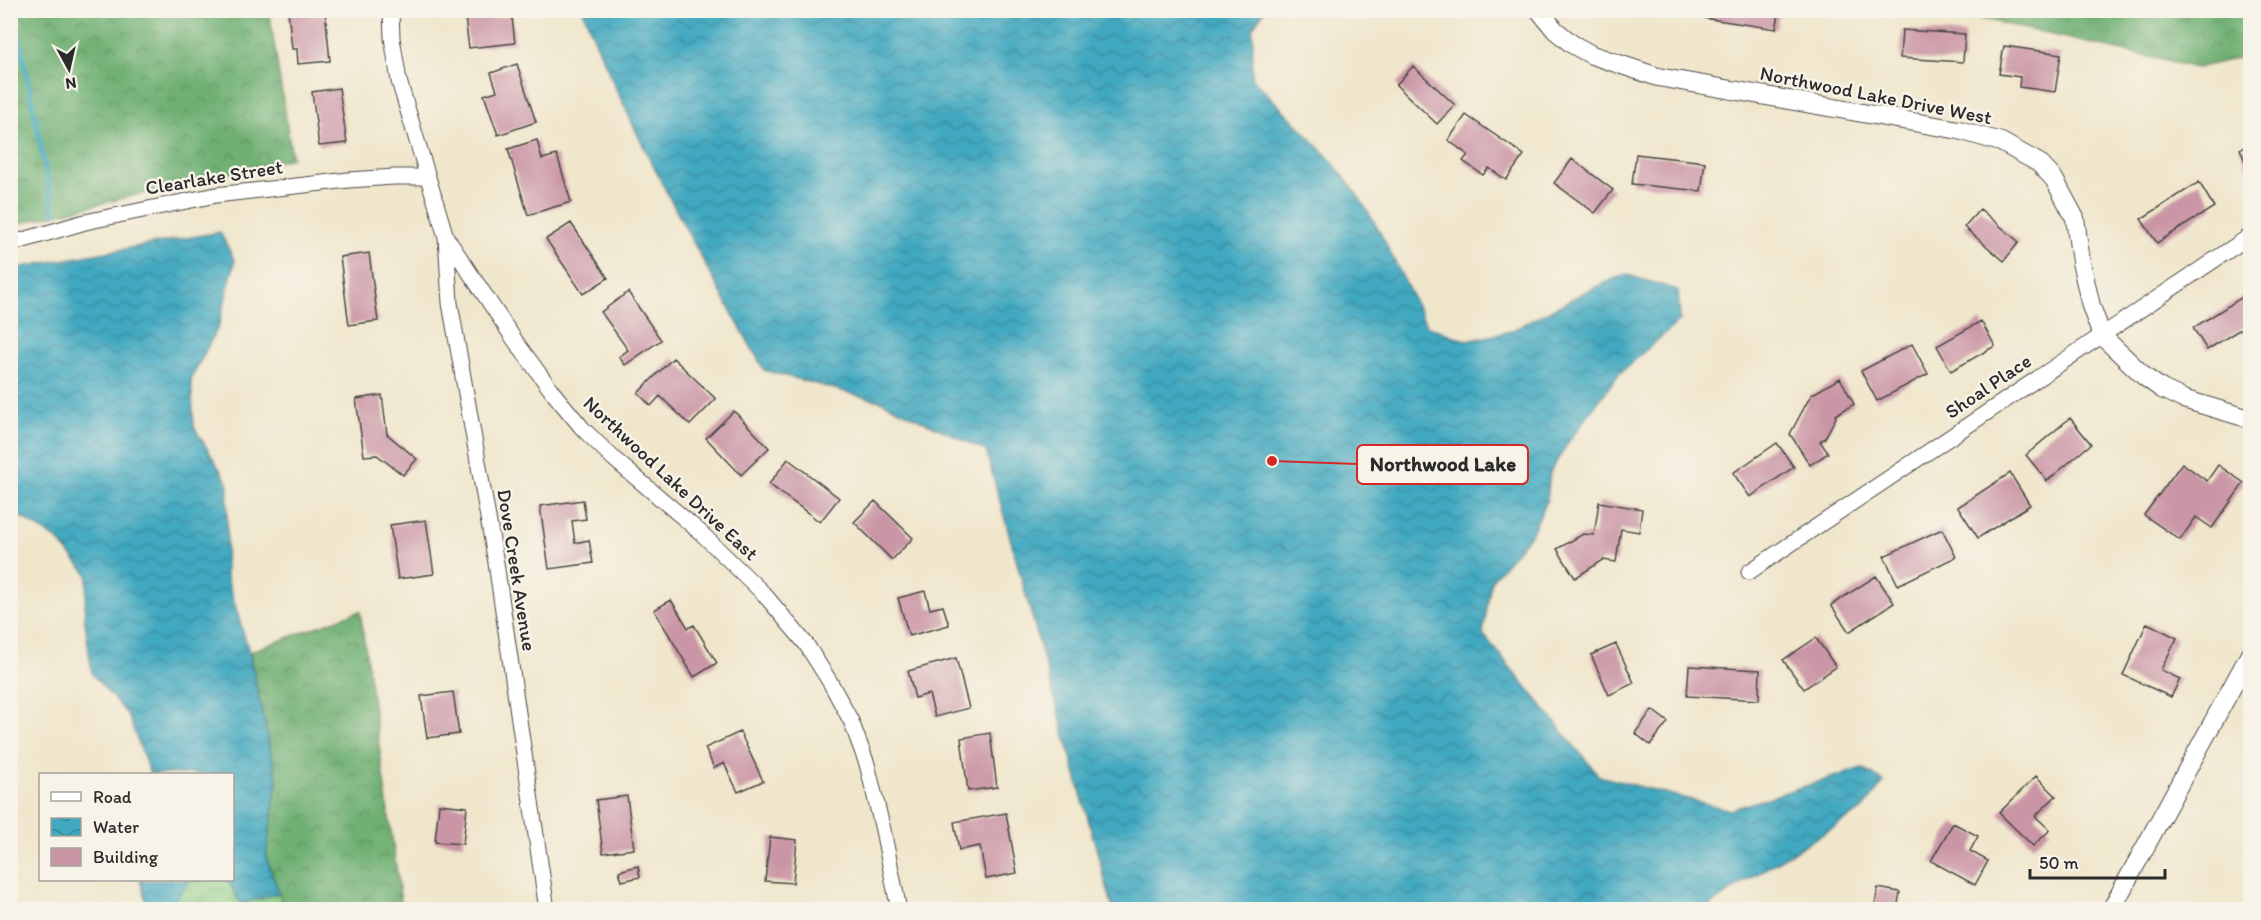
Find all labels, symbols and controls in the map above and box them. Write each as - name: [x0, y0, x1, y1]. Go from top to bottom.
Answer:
- north arrow: [39, 39, 99, 99]
- street label: Northwood Lake Drive West: [1758, 61, 1994, 129]
- text: N: [64, 73, 78, 94]
- street label: Clearlake Street: [143, 154, 285, 200]
- street label: Shoal Place: [1940, 348, 2036, 424]
- street label: Northwood Lake Drive East: [579, 391, 763, 565]
- callout: Northwood Lake: [1357, 445, 1528, 484]
- text: Northwood Lake: [1370, 451, 1516, 476]
- street label: Dove Creek Avenue: [492, 487, 542, 653]
- legend: [39, 773, 234, 881]
- text: Road: [93, 786, 132, 808]
- text: Water: [93, 816, 139, 838]
- scale bar: [2030, 842, 2165, 880]
- text: Building: [93, 846, 159, 868]
- text: 50 m: [2039, 852, 2079, 874]

